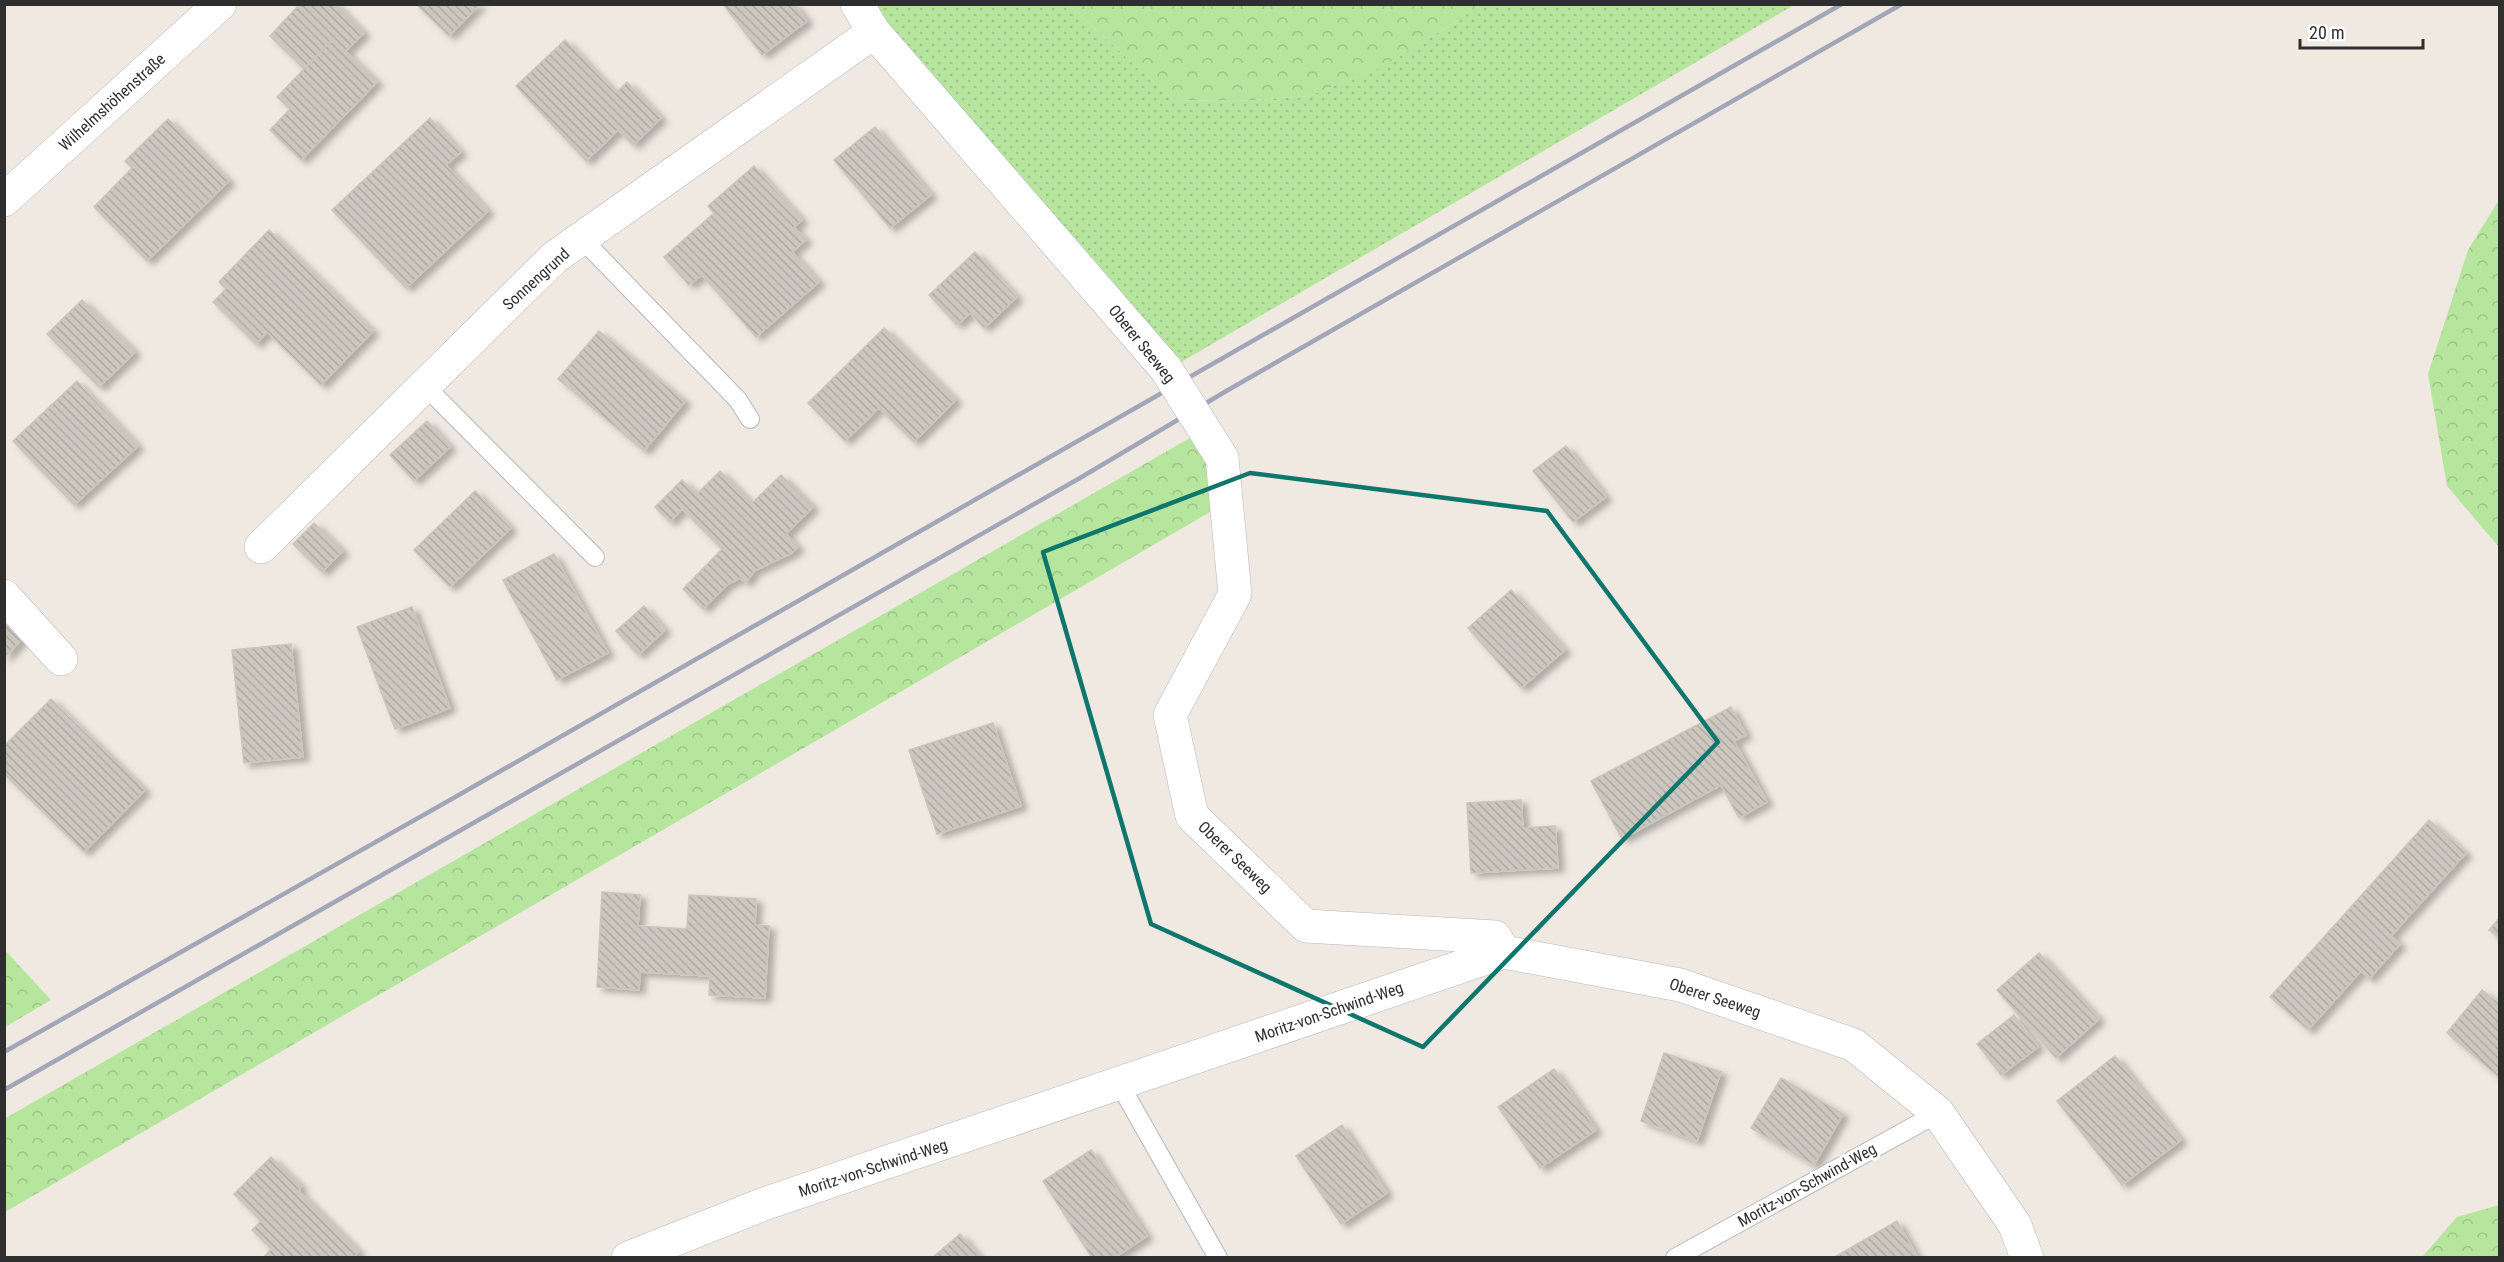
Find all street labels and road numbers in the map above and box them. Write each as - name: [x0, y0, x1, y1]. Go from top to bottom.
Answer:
- street label: Wilhelmshöhenstraße: [55, 49, 169, 155]
- street label: Sonnengrund: [499, 244, 573, 314]
- street label: Oberer Seeweg: [1105, 301, 1179, 387]
- street label: Oberer Seeweg: [1194, 817, 1276, 897]
- street label: Oberer Seeweg: [1667, 974, 1763, 1022]
- street label: Moritz-von-Schwind-Weg: [1252, 978, 1406, 1046]
- street label: Moritz-von-Schwind-Weg: [796, 1135, 950, 1201]
- street label: Moritz-von-Schwind-Weg: [1734, 1139, 1880, 1231]

